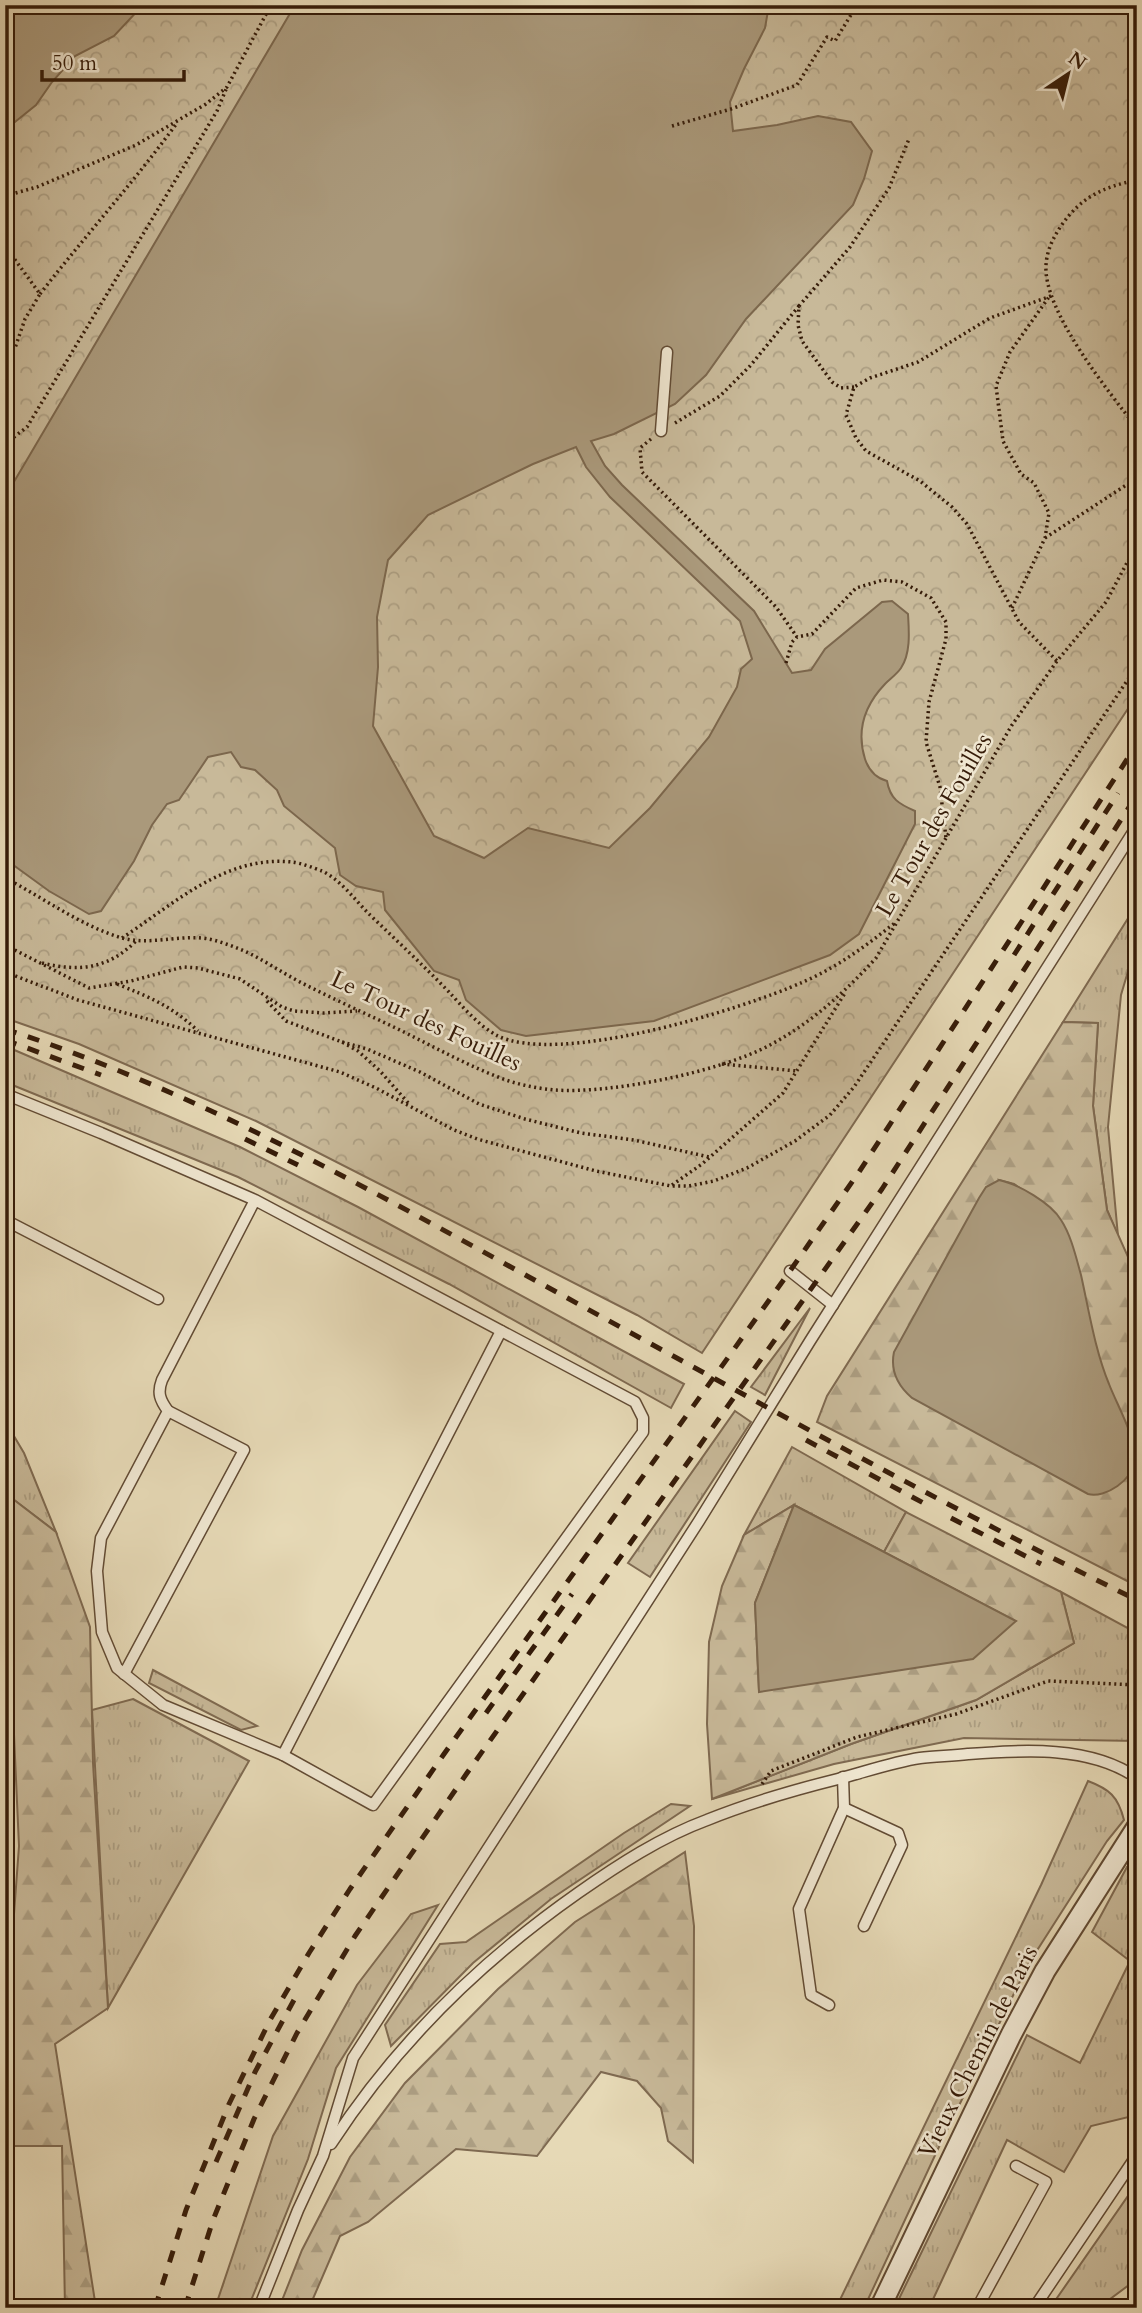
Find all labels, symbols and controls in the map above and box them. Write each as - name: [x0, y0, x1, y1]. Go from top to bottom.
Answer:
- scale bar: [42, 38, 184, 82]
- north arrow: [1034, 38, 1104, 108]
- text: N: [1063, 46, 1092, 77]
- text: 50 m: [52, 49, 97, 78]
- street label: Le Tour des Fouilles: [868, 727, 1000, 923]
- street label: Le Tour des Fouilles: [325, 962, 527, 1080]
- street label: Vieux Chemin de Paris: [910, 1940, 1046, 2164]

